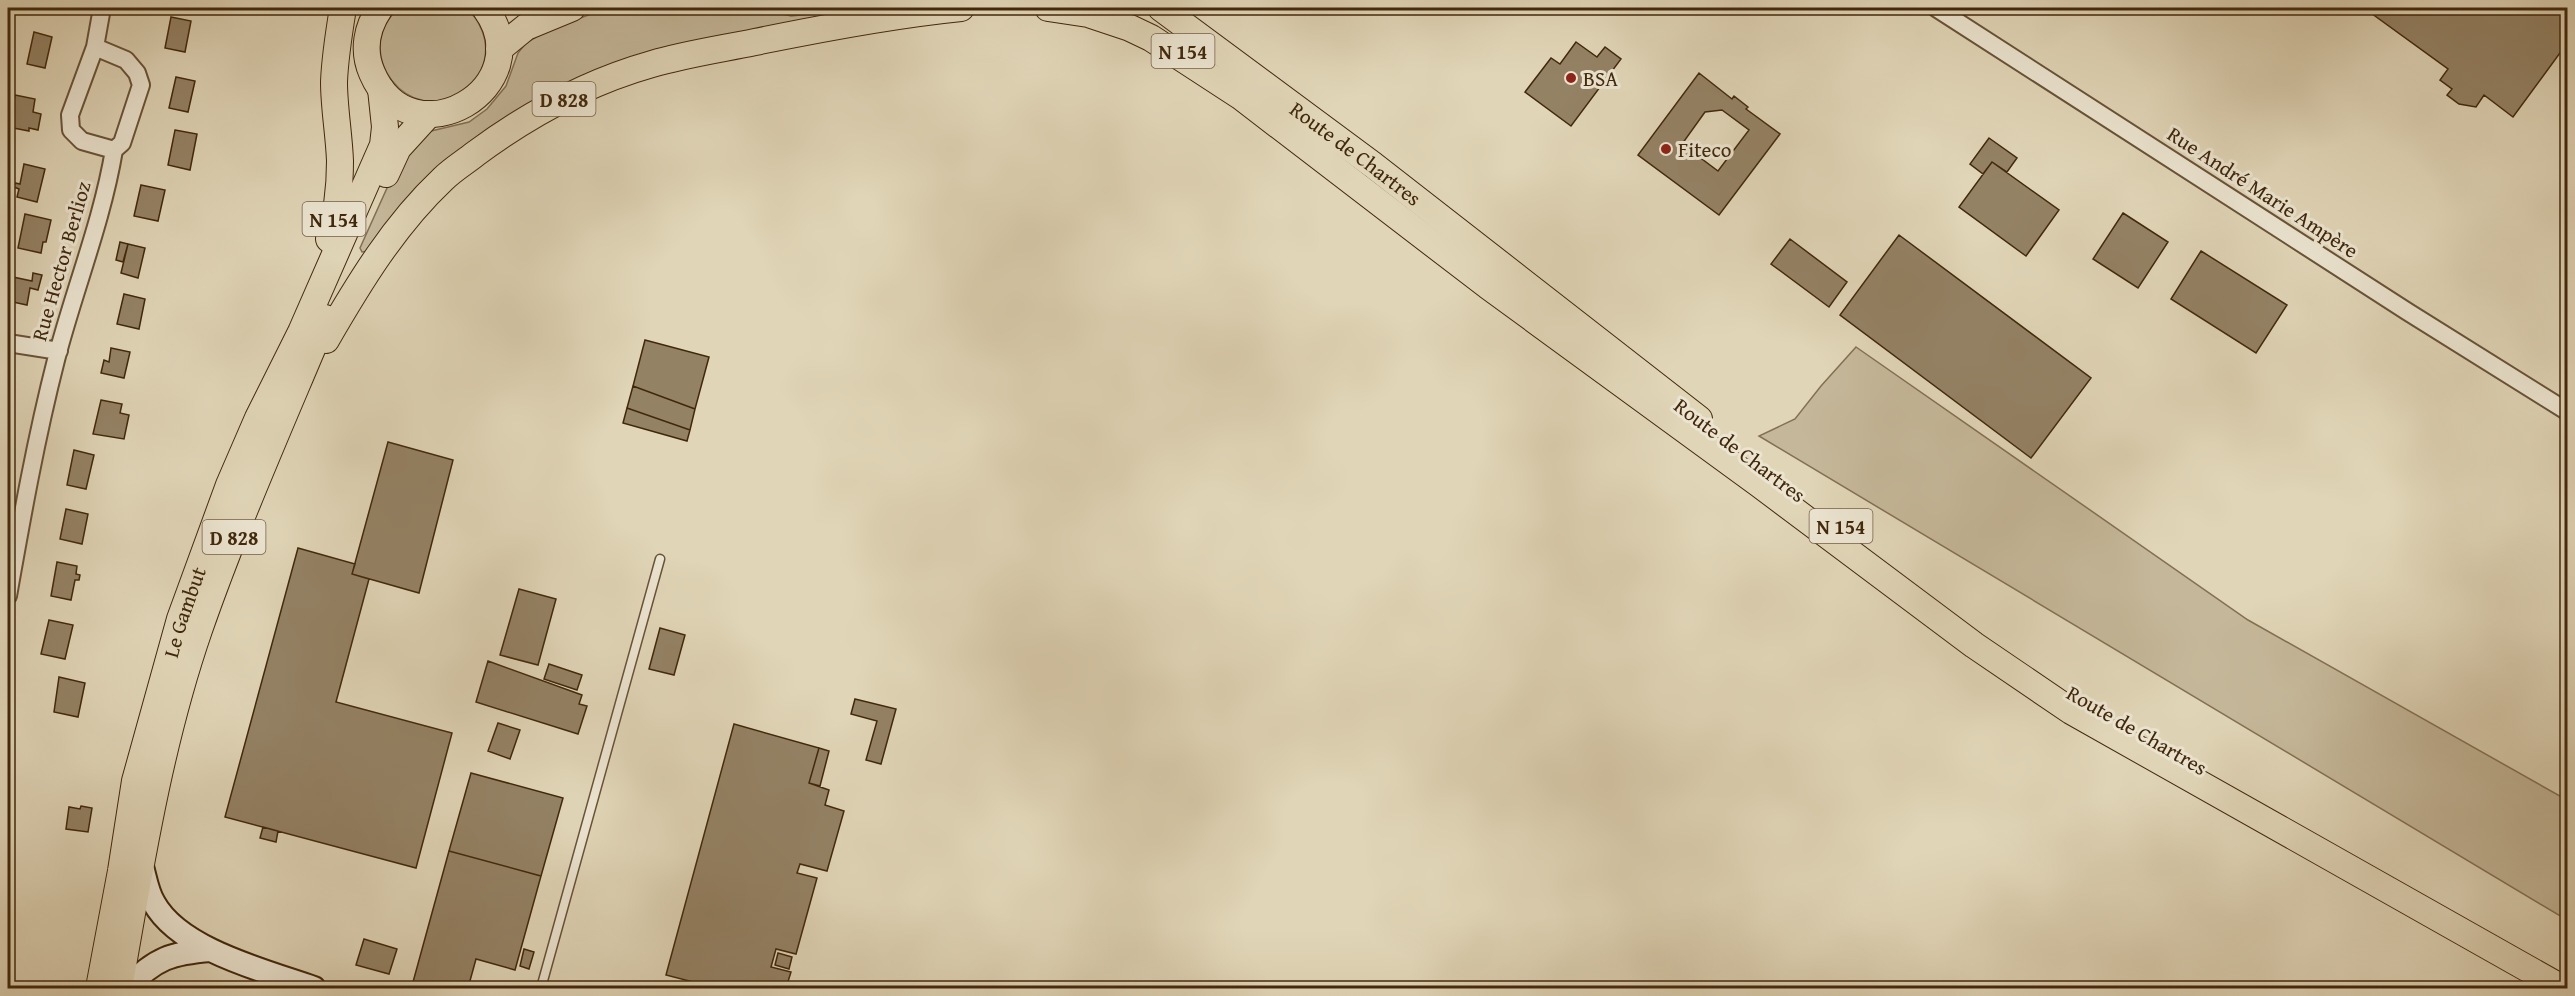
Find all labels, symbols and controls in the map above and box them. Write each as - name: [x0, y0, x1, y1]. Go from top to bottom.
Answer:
- road number: N 154: [1152, 34, 1214, 68]
- place label: BSA: [1583, 63, 1618, 94]
- marker: BSA: [1564, 71, 1578, 85]
- road number: D 828: [532, 82, 596, 116]
- street label: Route de Chartres: [1284, 93, 1428, 213]
- street label: Rue André Marie Ampère: [2161, 118, 2365, 266]
- place label: Fiteco: [1678, 134, 1731, 165]
- marker: Fiteco: [1659, 142, 1673, 156]
- street label: Rue Hector Berlioz: [23, 178, 99, 344]
- road number: N 154: [302, 202, 366, 236]
- street label: Route de Chartres: [1668, 390, 1812, 510]
- road number: N 154: [1810, 509, 1872, 543]
- road number: D 828: [202, 520, 266, 554]
- street label: Le Gambut: [155, 562, 214, 661]
- street label: Route de Chartres: [2061, 677, 2213, 783]

